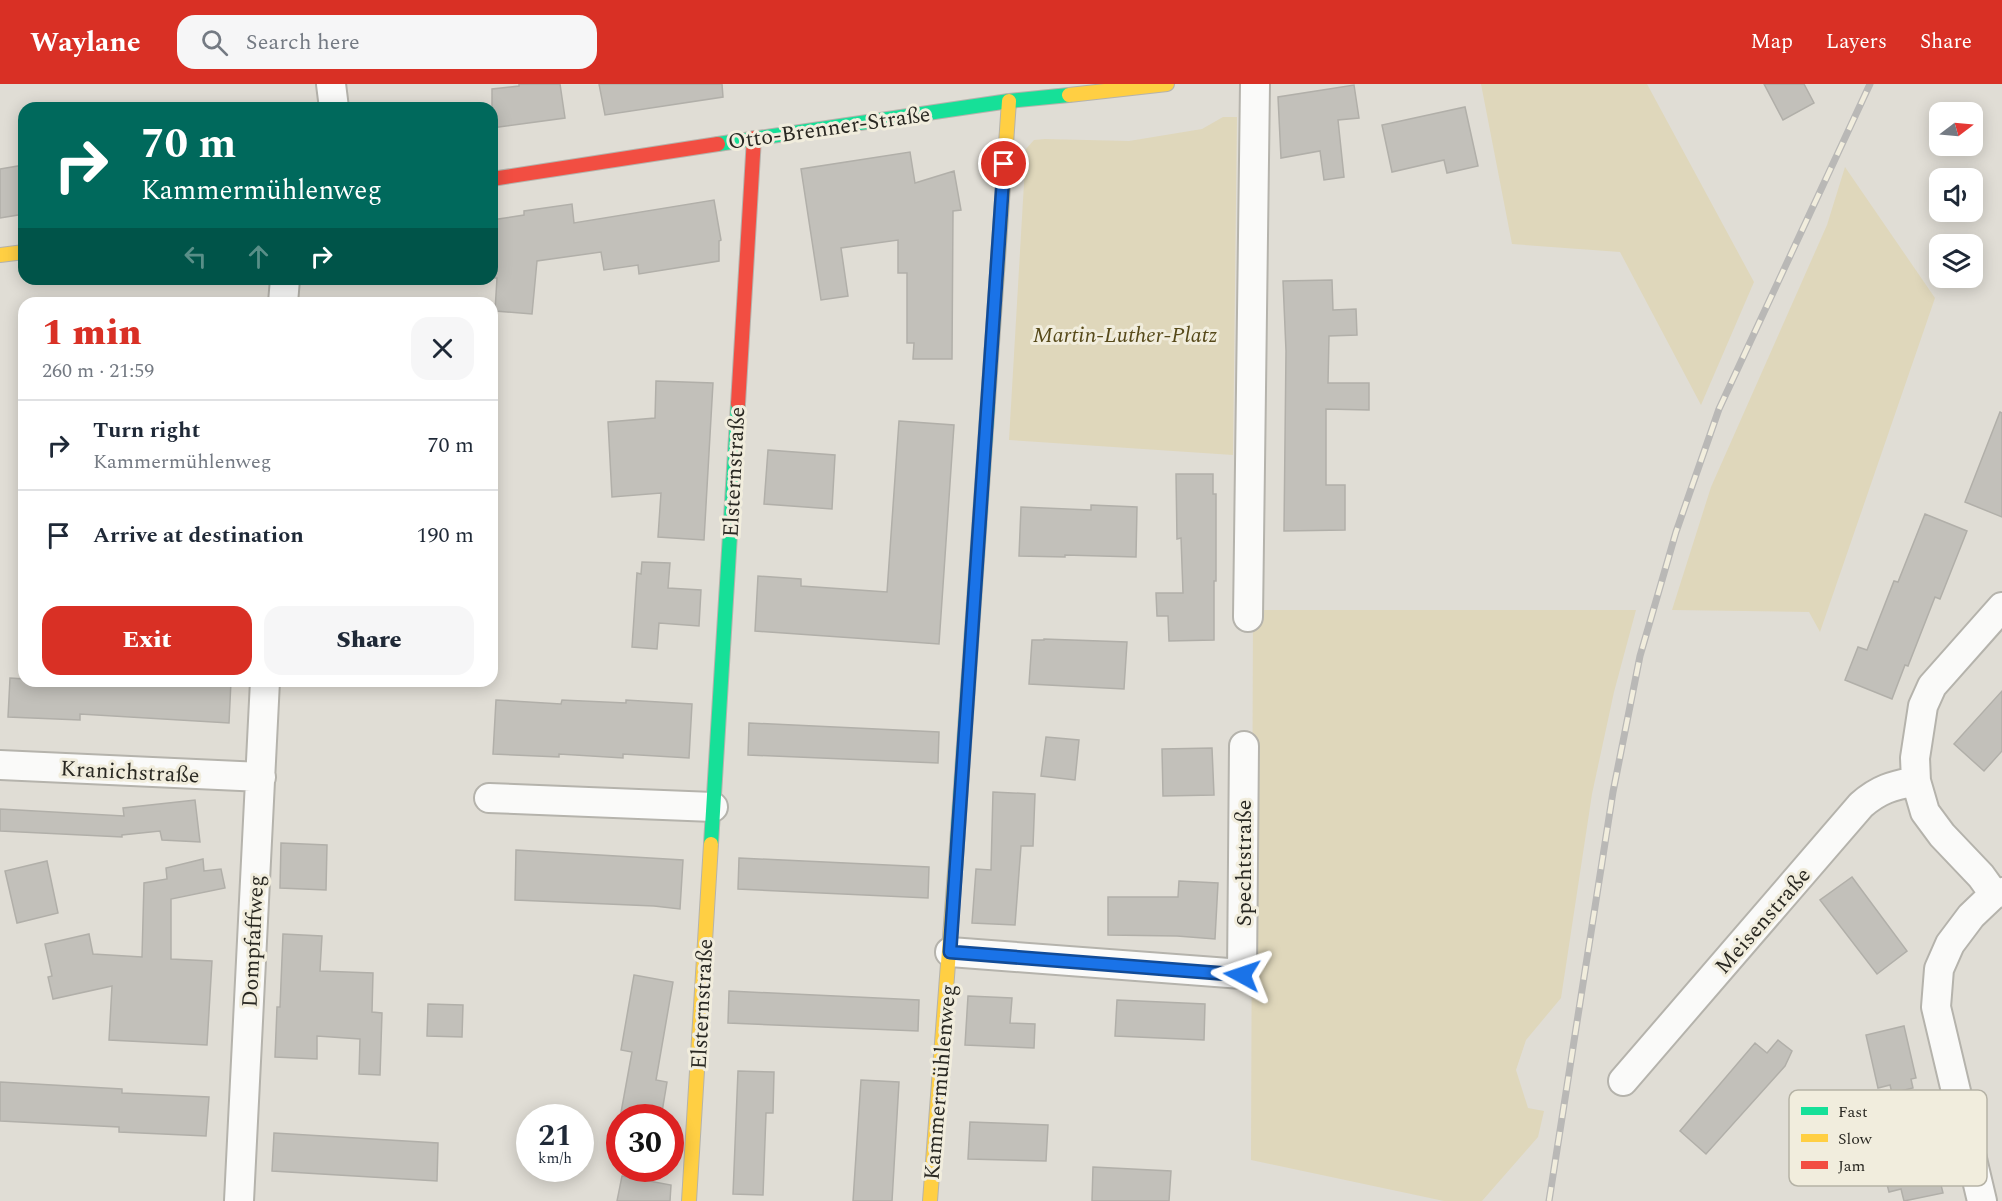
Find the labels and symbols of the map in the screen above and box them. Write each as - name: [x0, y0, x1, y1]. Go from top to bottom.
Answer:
- street label: Otto-Brenner-Straße: [726, 98, 933, 159]
- north arrow: [1929, 102, 1983, 156]
- pin: [978, 138, 1029, 189]
- park label: Martin-Luther-Platz: [1033, 319, 1218, 352]
- street label: Elsternstraße: [715, 406, 754, 538]
- street label: Kranichstraße: [59, 752, 200, 793]
- street label: Spechtstraße: [1228, 800, 1261, 926]
- street label: Meisenstraße: [1707, 860, 1819, 982]
- street label: Dompfaffweg: [234, 874, 273, 1008]
- street label: Elsternstraße: [683, 938, 722, 1070]
- position arrow: [1210, 943, 1274, 1007]
- street label: Kammermühlenweg: [916, 983, 965, 1181]
- legend: [1789, 1090, 1987, 1186]
- text: Fast: [1838, 1100, 1868, 1124]
- speed limit sign: 30: [606, 1104, 684, 1182]
- text: Slow: [1838, 1127, 1873, 1151]
- text: Jam: [1838, 1154, 1866, 1178]

